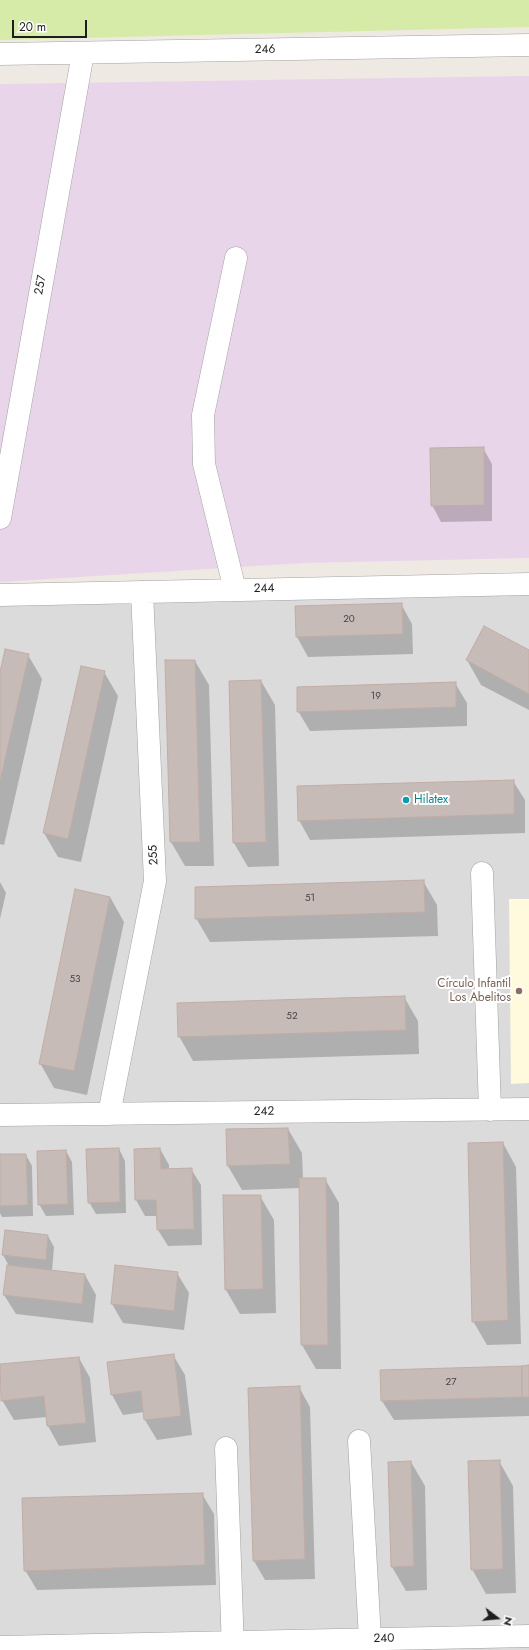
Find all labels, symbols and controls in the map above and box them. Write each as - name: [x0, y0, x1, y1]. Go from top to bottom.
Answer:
- scale bar: [14, 12, 89, 38]
- text: 20 m: [19, 18, 46, 36]
- street label: 246: [255, 43, 275, 57]
- street label: 257: [32, 274, 50, 296]
- street label: 244: [253, 582, 275, 596]
- house number: 20: [343, 614, 355, 626]
- house number: 19: [371, 691, 381, 703]
- place label: Hilatex: [414, 793, 448, 807]
- marker: Hilatex: [401, 795, 411, 805]
- street label: 255: [146, 844, 162, 866]
- house number: 51: [305, 893, 315, 905]
- house number: 53: [69, 974, 81, 986]
- place label: Círculo Infantil Los Abelitos: [437, 977, 511, 1005]
- marker: Círculo Infantil Los Abelitos: [514, 986, 524, 996]
- house number: 52: [286, 1011, 298, 1023]
- street label: 242: [254, 1105, 274, 1119]
- house number: 27: [446, 1377, 456, 1389]
- north arrow: [477, 1598, 517, 1638]
- text: N: [500, 1615, 517, 1628]
- street label: 240: [373, 1632, 395, 1646]

